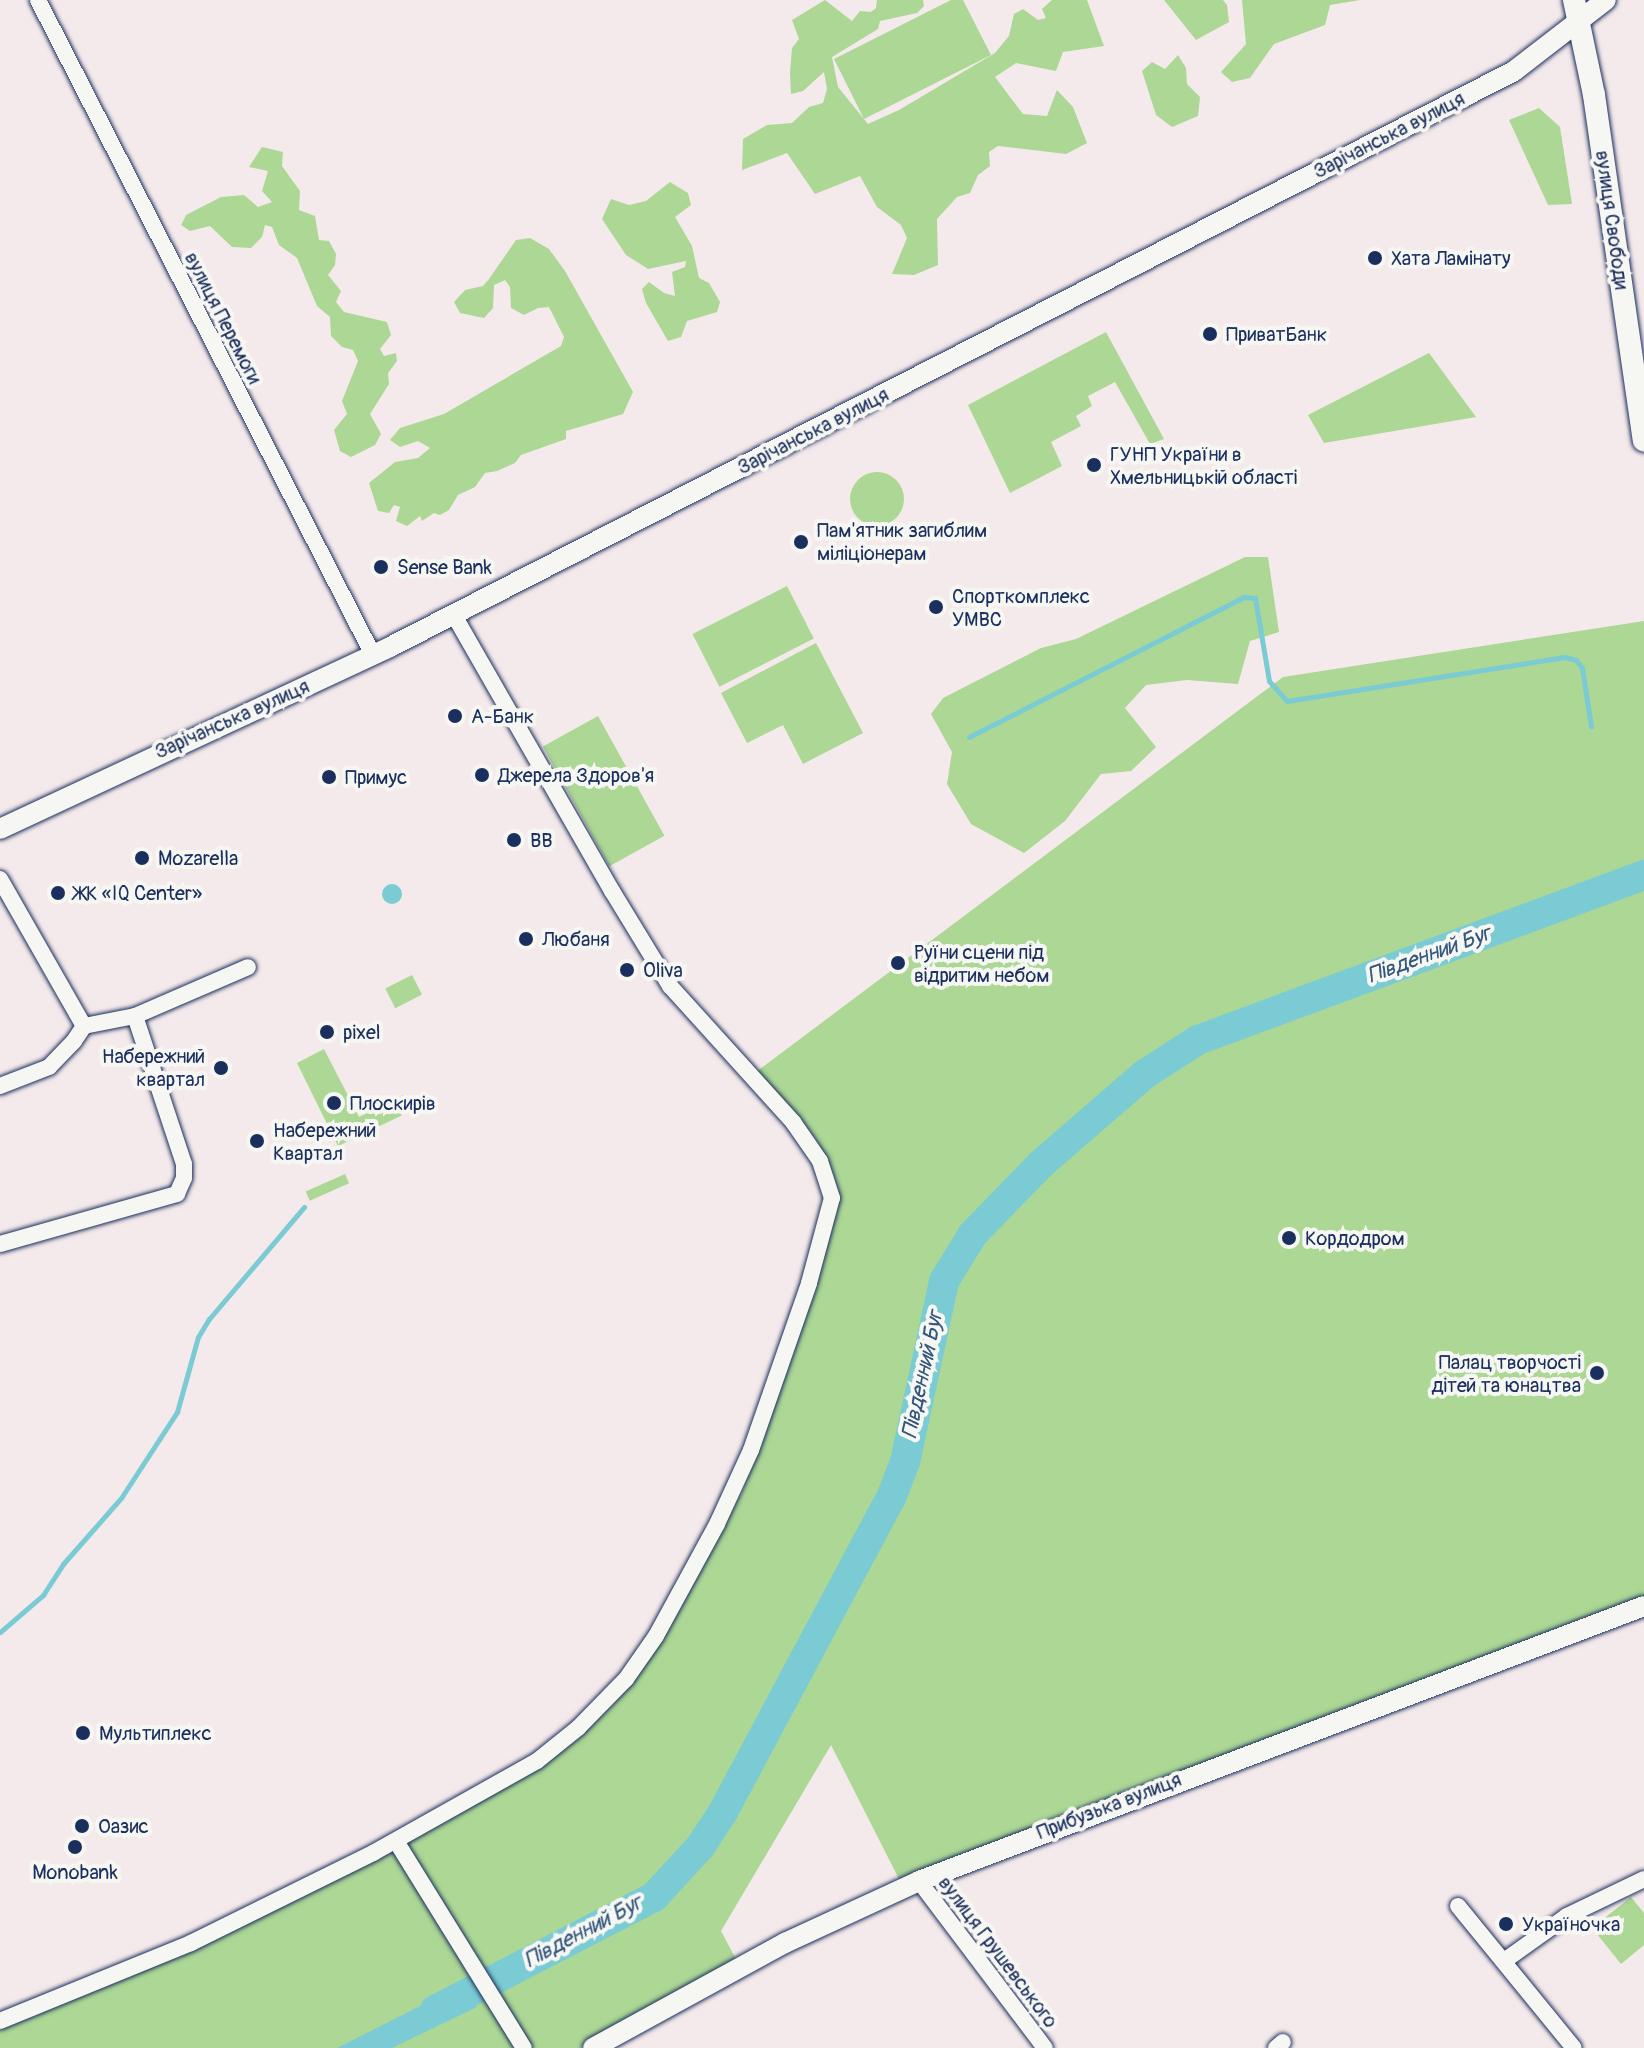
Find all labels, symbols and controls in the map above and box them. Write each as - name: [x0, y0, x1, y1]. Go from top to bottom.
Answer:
- street label: Зарічанська вулиця: [1309, 86, 1469, 184]
- street label: вулиця Свободи: [1590, 149, 1634, 291]
- place label: Хата Ламінату: [1391, 246, 1511, 270]
- street label: вулиця Перемоги: [179, 248, 267, 388]
- marker: Хата Ламінату: [1366, 249, 1384, 267]
- place label: ПриватБанк: [1226, 322, 1327, 346]
- marker: ПриватБанк: [1201, 325, 1219, 343]
- street label: Зарічанська вулиця: [733, 382, 893, 480]
- place label: ГУНП України в Хмельницькій області: [1110, 442, 1297, 489]
- marker: ГУНП України в Хмельницькій області: [1085, 456, 1103, 474]
- place label: Пам'ятник загиблим міліціонерам: [817, 518, 987, 565]
- marker: Пам'ятник загиблим міліціонерам: [792, 533, 810, 551]
- place label: Sense Bank: [397, 555, 492, 579]
- marker: Sense Bank: [372, 558, 390, 576]
- place label: Спорткомплекс УМВС: [952, 584, 1090, 631]
- marker: Спорткомплекс УМВС: [927, 598, 945, 616]
- street label: Зарічанська вулиця: [151, 674, 313, 764]
- place label: А-Банк: [471, 704, 534, 728]
- marker: А-Банк: [446, 707, 464, 725]
- place label: Джерела Здоров'я: [498, 763, 654, 787]
- place label: Примус: [345, 765, 407, 789]
- marker: Джерела Здоров'я: [473, 766, 491, 784]
- marker: Примус: [320, 768, 338, 786]
- place label: ВВ: [530, 828, 553, 852]
- marker: ВВ: [505, 831, 523, 849]
- place label: Mozarella: [158, 846, 238, 870]
- marker: Mozarella: [133, 849, 151, 867]
- place label: ЖК «IQ Center»: [74, 881, 202, 905]
- marker: ЖК «IQ Center»: [49, 884, 67, 902]
- water label: Південний Буг: [1364, 921, 1494, 989]
- place label: Любаня: [542, 927, 610, 951]
- marker: Любаня: [517, 930, 535, 948]
- place label: Руїни сцени під відритим небом: [914, 940, 1049, 987]
- marker: Руїни сцени під відритим небом: [889, 954, 907, 972]
- place label: Oliva: [643, 958, 683, 982]
- marker: Oliva: [618, 961, 636, 979]
- place label: pixel: [343, 1020, 381, 1044]
- marker: pixel: [318, 1023, 336, 1041]
- place label: Набережний квартал: [102, 1044, 205, 1091]
- marker: Набережний квартал: [212, 1059, 230, 1077]
- place label: Плоскирів: [350, 1091, 435, 1115]
- marker: Плоскирів: [325, 1094, 343, 1112]
- place label: Набережний Квартал: [273, 1118, 376, 1165]
- marker: Набережний Квартал: [248, 1132, 266, 1150]
- place label: Кордодром: [1305, 1226, 1405, 1250]
- marker: Кордодром: [1280, 1229, 1298, 1247]
- water label: Південний Буг: [897, 1309, 949, 1441]
- place label: Палац творчості дітей та юнацтва: [1431, 1350, 1581, 1397]
- marker: Палац творчості дітей та юнацтва: [1588, 1364, 1606, 1382]
- place label: Мультиплекс: [99, 1721, 212, 1745]
- marker: Мультиплекс: [74, 1724, 92, 1742]
- street label: Прибузька вулиця: [1033, 1767, 1185, 1845]
- place label: Оазис: [98, 1814, 149, 1838]
- marker: Оазис: [73, 1817, 91, 1835]
- marker: Monobank: [66, 1838, 84, 1856]
- place label: Monobank: [32, 1860, 118, 1884]
- street label: вулиця Грушевського: [933, 1872, 1063, 2032]
- water label: Південний Буг: [520, 1890, 646, 1974]
- place label: Україночка: [1522, 1912, 1620, 1936]
- marker: Україночка: [1497, 1915, 1515, 1933]

